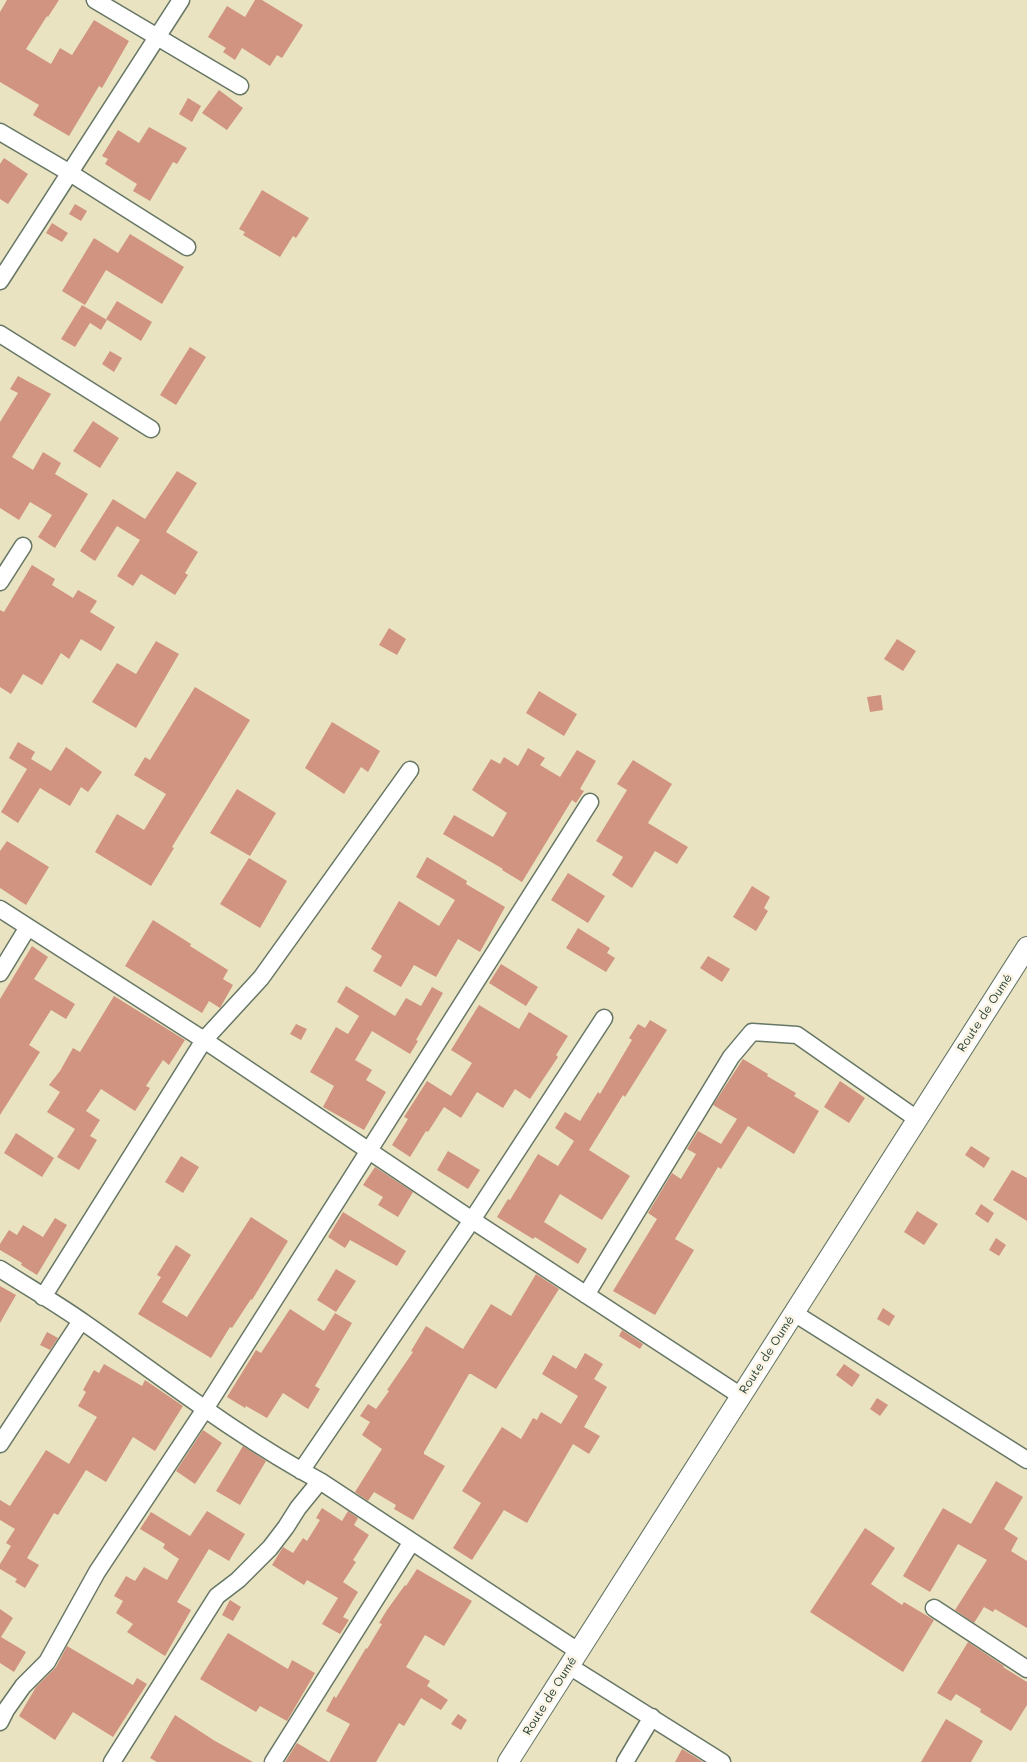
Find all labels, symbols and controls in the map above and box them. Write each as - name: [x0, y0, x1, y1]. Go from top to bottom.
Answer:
- street label: Route de Oumé: [954, 971, 1016, 1055]
- street label: Route de Oumé: [736, 1313, 798, 1397]
- street label: Route de Oumé: [520, 1654, 580, 1738]

